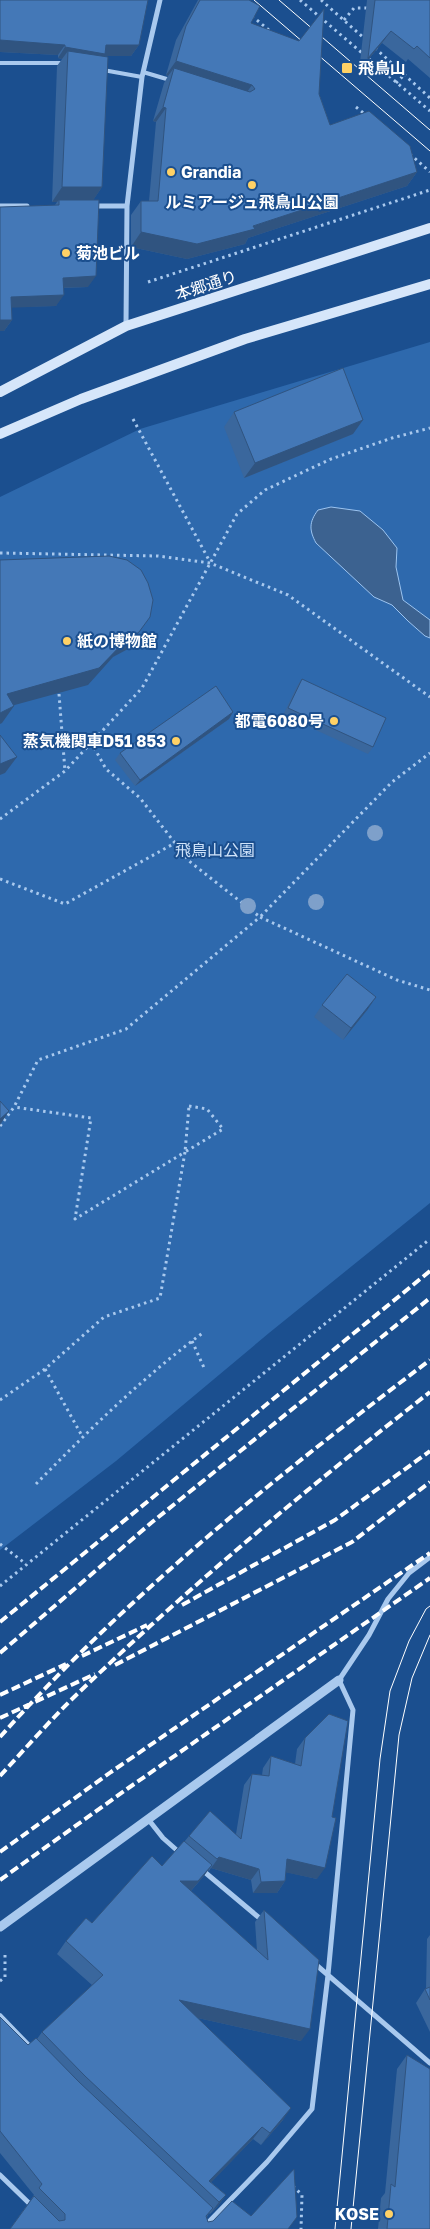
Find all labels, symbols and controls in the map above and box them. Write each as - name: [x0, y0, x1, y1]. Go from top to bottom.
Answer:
- place label: 飛鳥山: [358, 58, 406, 78]
- marker: 飛鳥山: [340, 61, 354, 75]
- place label: Grandia: [181, 162, 241, 182]
- marker: Grandia: [165, 166, 177, 178]
- marker: ルミアージュ飛鳥山公園: [246, 179, 258, 191]
- place label: ルミアージュ飛鳥山公園: [165, 192, 339, 212]
- place label: 菊池ビル: [76, 243, 140, 263]
- marker: 菊池ビル: [60, 247, 72, 259]
- street label: 本郷通り: [172, 266, 240, 304]
- place label: 紙の博物館: [77, 631, 157, 651]
- marker: 紙の博物館: [61, 635, 73, 647]
- place label: 都電6080号: [235, 711, 324, 731]
- marker: 都電6080号: [328, 715, 340, 727]
- place label: 蒸気機関車D51 853: [23, 731, 166, 751]
- marker: 蒸気機関車D51 853: [170, 735, 182, 747]
- park label: 飛鳥山公園: [175, 840, 255, 860]
- place label: KOSE: [335, 2204, 379, 2224]
- marker: KOSE: [383, 2208, 395, 2220]

